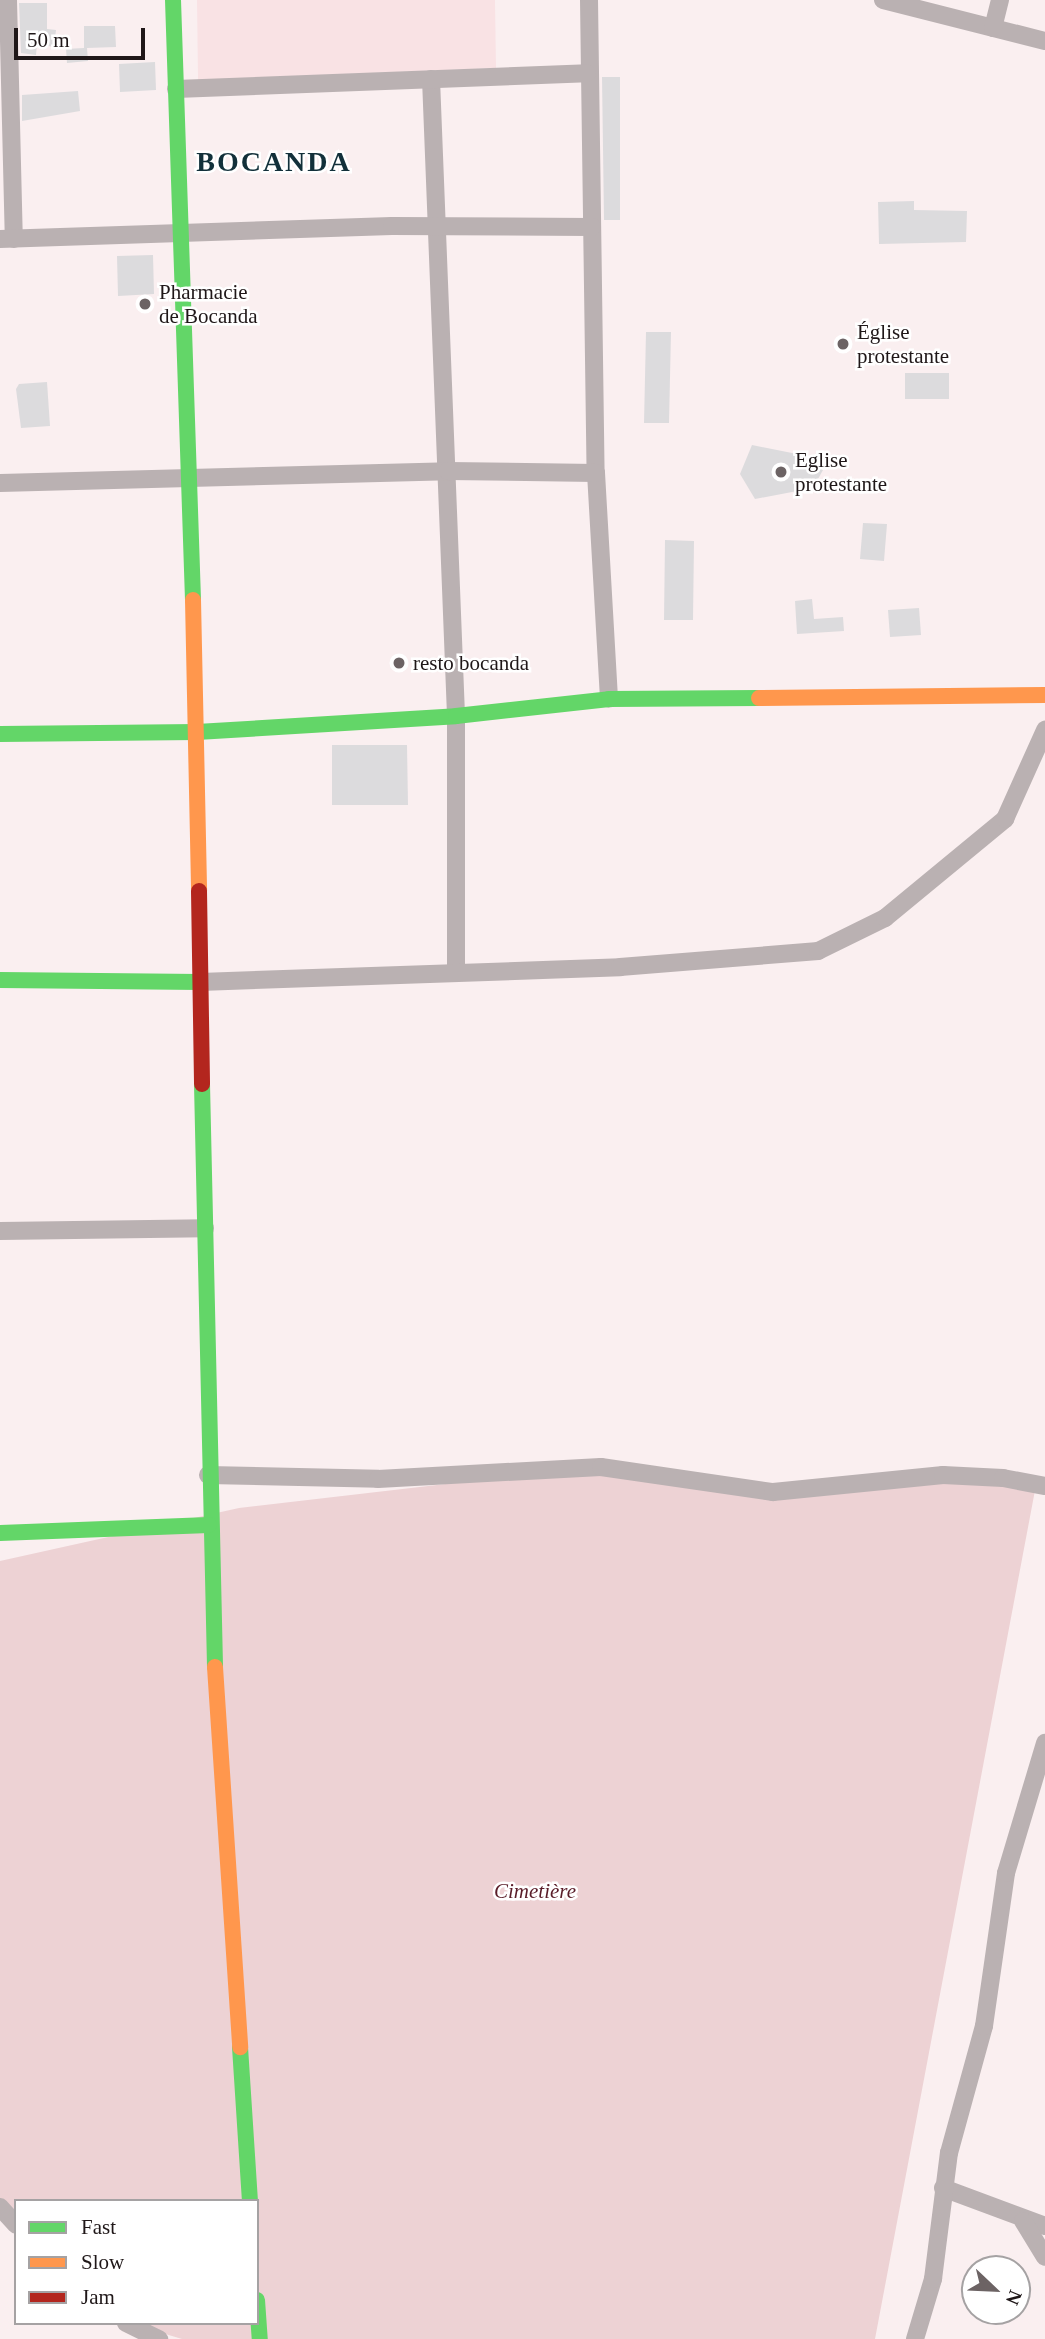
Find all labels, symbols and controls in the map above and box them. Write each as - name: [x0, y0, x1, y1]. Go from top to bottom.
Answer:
- scale bar: [18, 14, 149, 58]
- text: 50 m: [27, 28, 70, 52]
- district label: BOCANDA: [197, 145, 351, 179]
- place label: Pharmacie de Bocanda: [159, 279, 258, 329]
- marker: Pharmacie de Bocanda: [137, 296, 153, 312]
- place label: Église protestante: [857, 319, 949, 369]
- marker: Église protestante: [835, 336, 851, 352]
- place label: Eglise protestante: [795, 447, 887, 497]
- marker: Eglise protestante: [773, 464, 789, 480]
- place label: resto bocanda: [413, 650, 529, 676]
- marker: resto bocanda: [391, 655, 407, 671]
- park label: Cimetière: [494, 1878, 576, 1904]
- legend: [14, 2199, 259, 2325]
- text: Fast: [81, 2215, 116, 2239]
- text: Slow: [81, 2250, 124, 2274]
- north arrow: [961, 2255, 1031, 2325]
- text: Jam: [81, 2285, 115, 2309]
- text: N: [1002, 2287, 1026, 2308]

